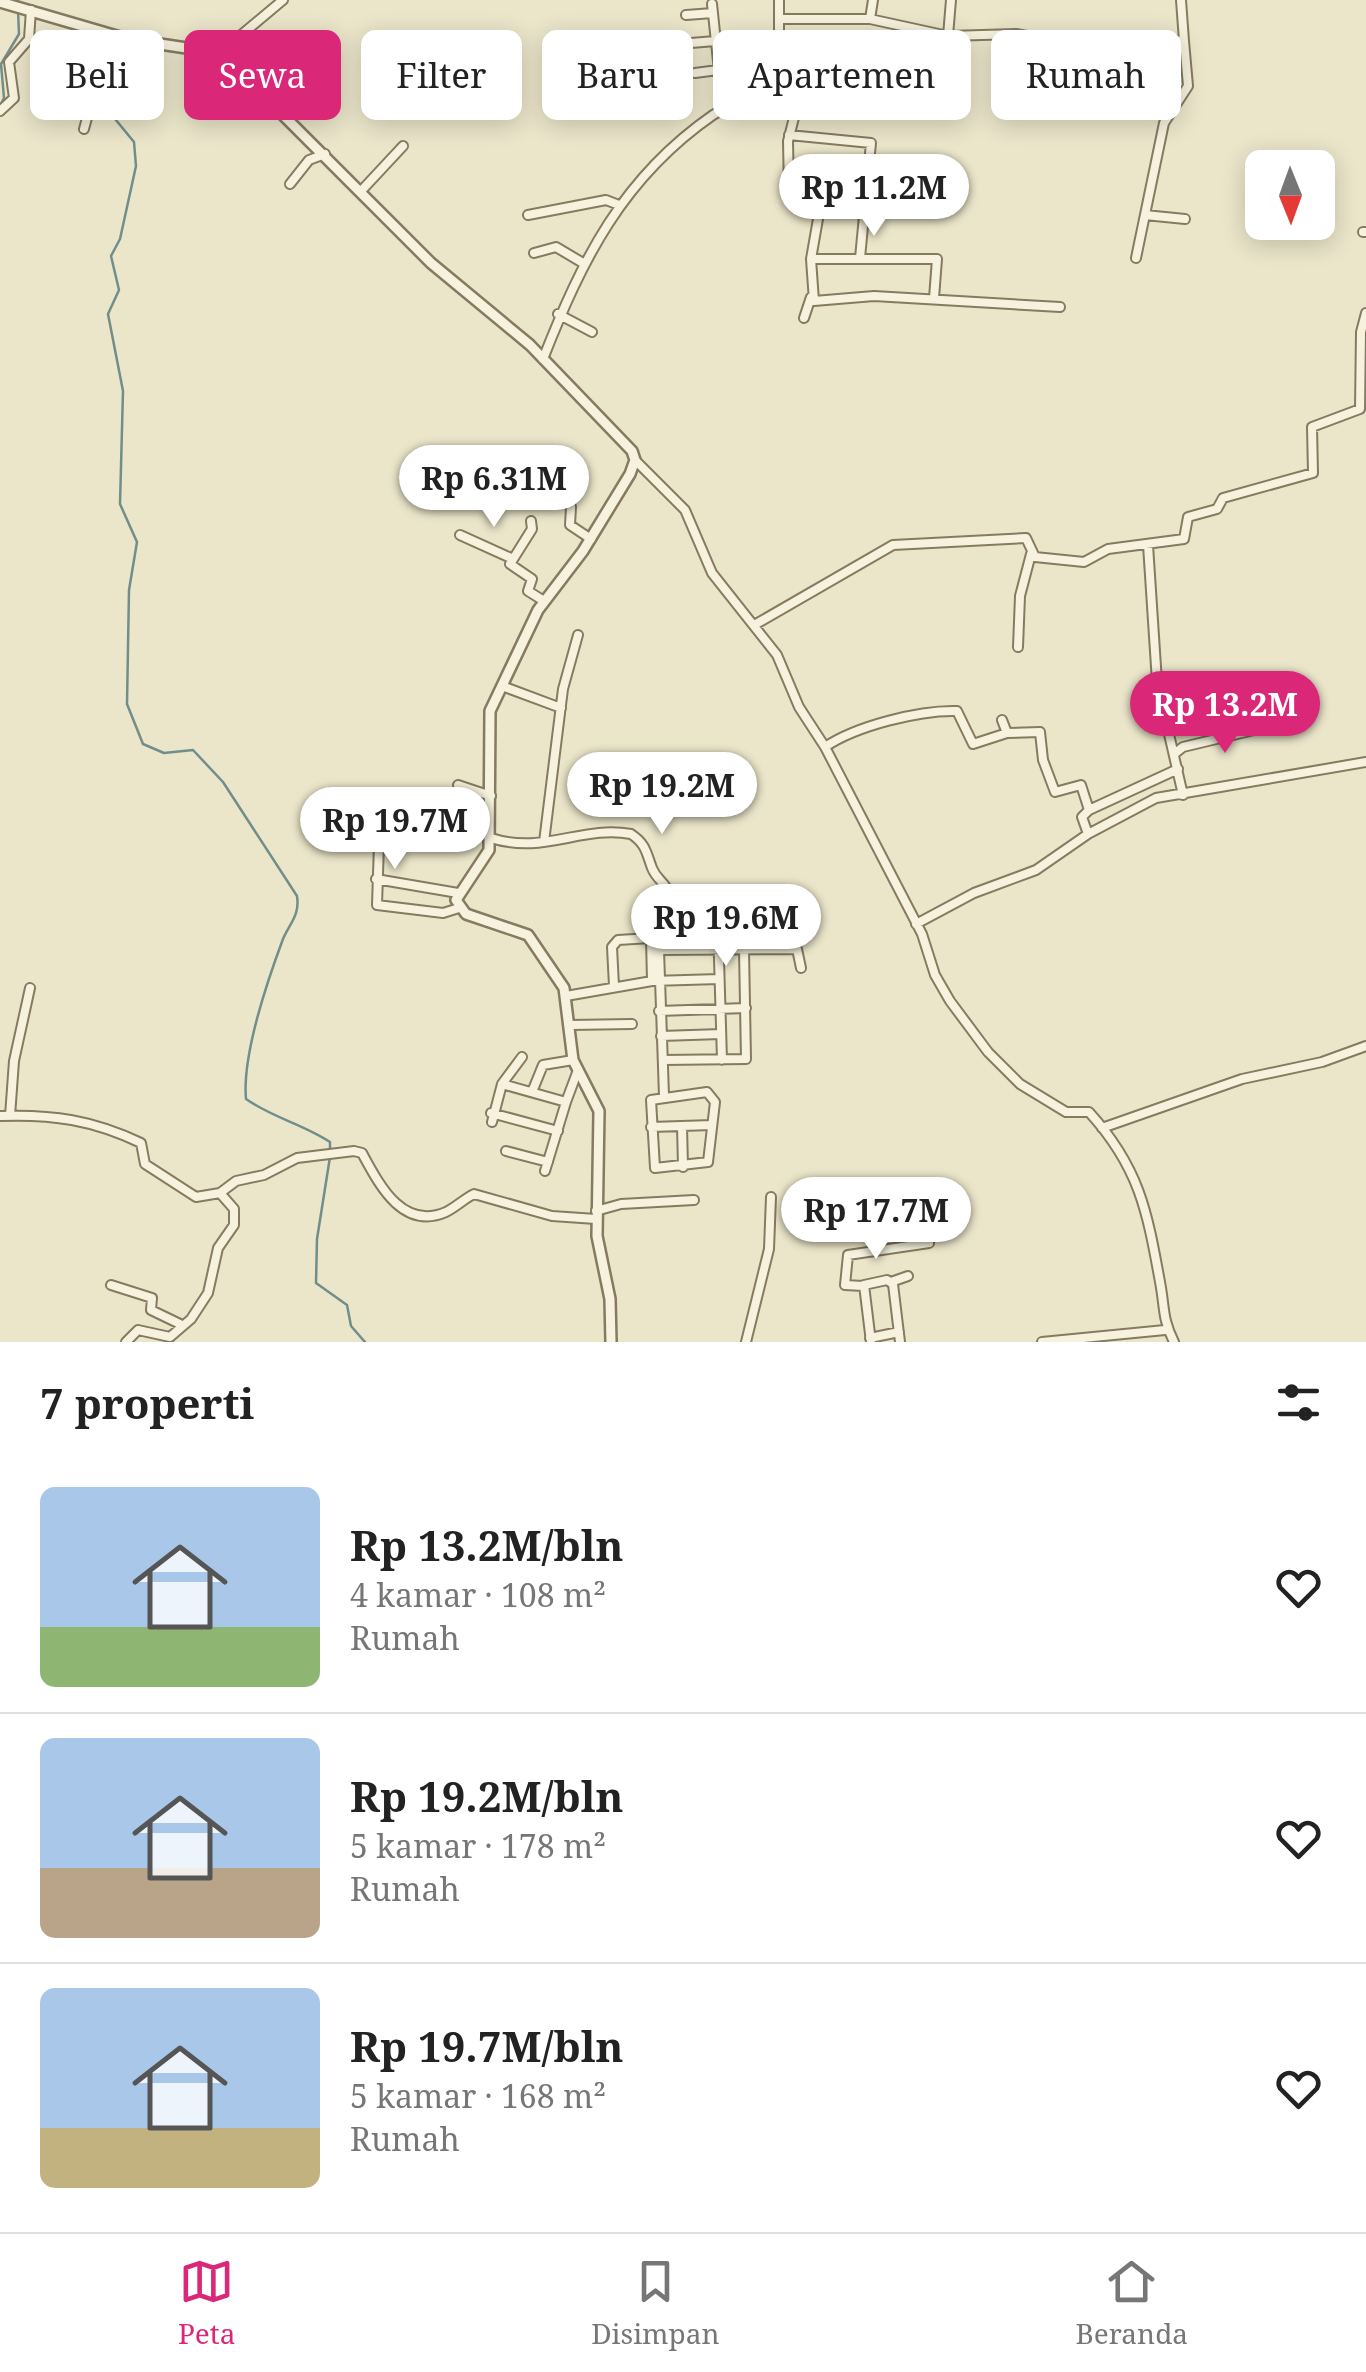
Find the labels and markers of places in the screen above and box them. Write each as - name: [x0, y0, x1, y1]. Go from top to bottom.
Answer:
- pin: Rp 11.2M: [771, 154, 977, 239]
- pin: Rp 6.31M: [391, 445, 597, 530]
- pin: Rp 13.2M: [1122, 671, 1328, 756]
- pin: Rp 19.2M: [559, 752, 765, 837]
- pin: Rp 19.7M: [292, 787, 498, 872]
- pin: Rp 19.6M: [623, 884, 829, 969]
- pin: Rp 17.7M: [773, 1177, 979, 1262]

